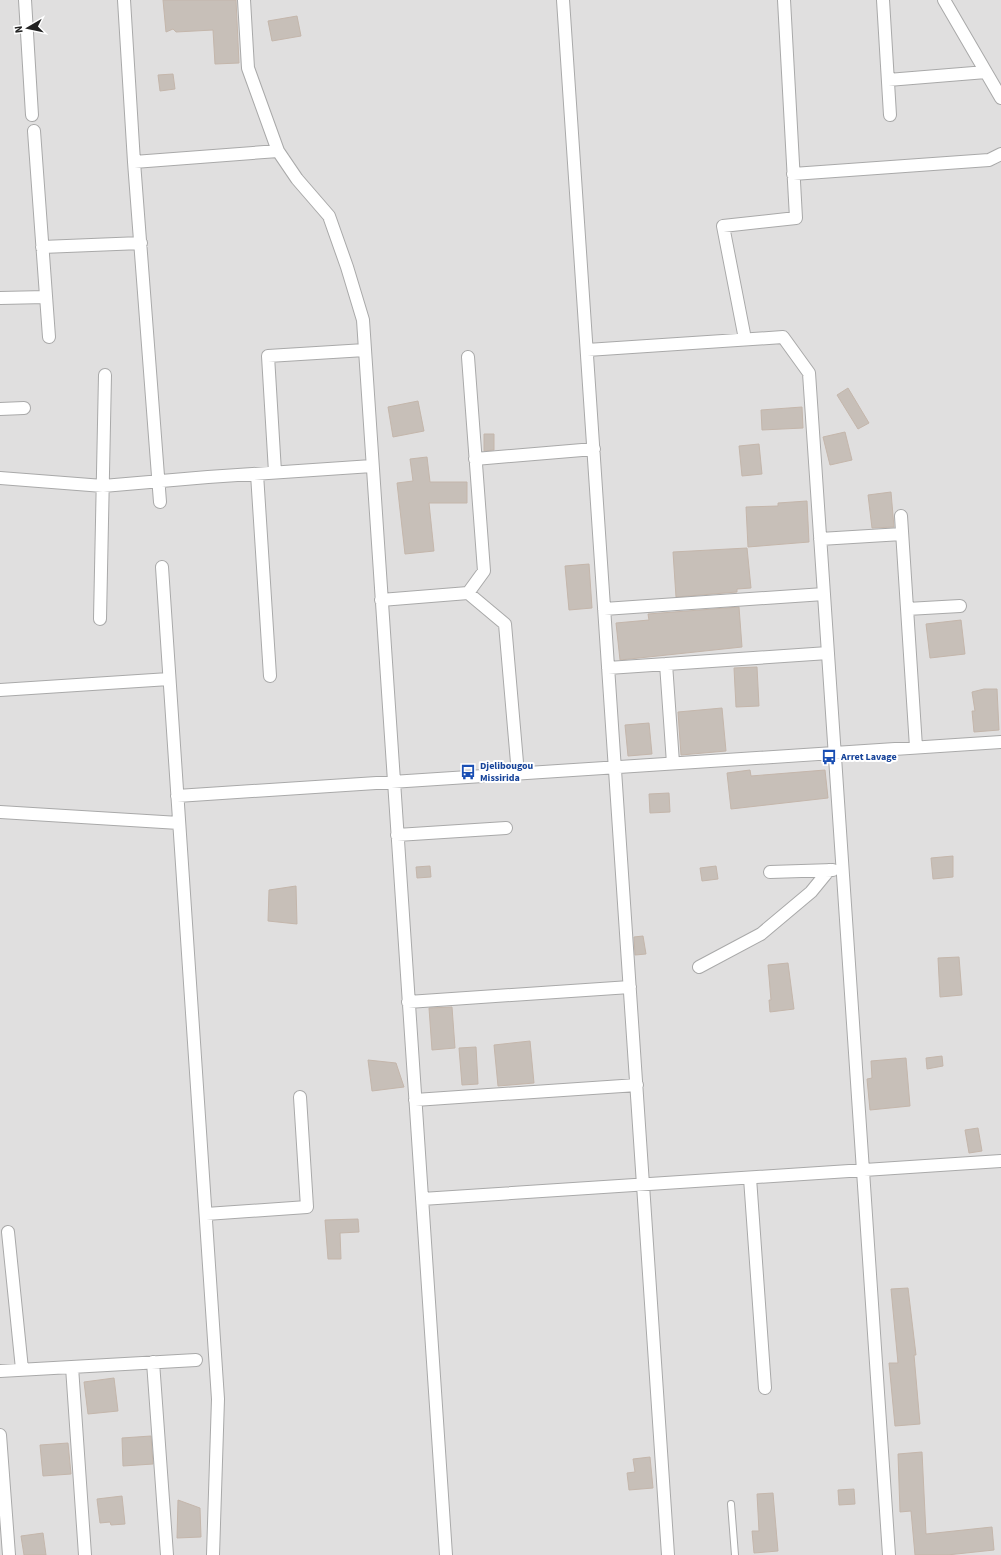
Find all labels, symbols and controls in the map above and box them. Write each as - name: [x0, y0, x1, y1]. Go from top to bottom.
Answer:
- north arrow: [8, 8, 48, 48]
- text: N: [11, 25, 27, 34]
- bus stop icon: Arret Lavage: [820, 748, 838, 766]
- place label: Arret Lavage: [840, 750, 897, 764]
- place label: Djelibougou Missirida: [480, 759, 534, 785]
- bus stop icon: Djelibougou Missirida: [459, 763, 477, 781]

